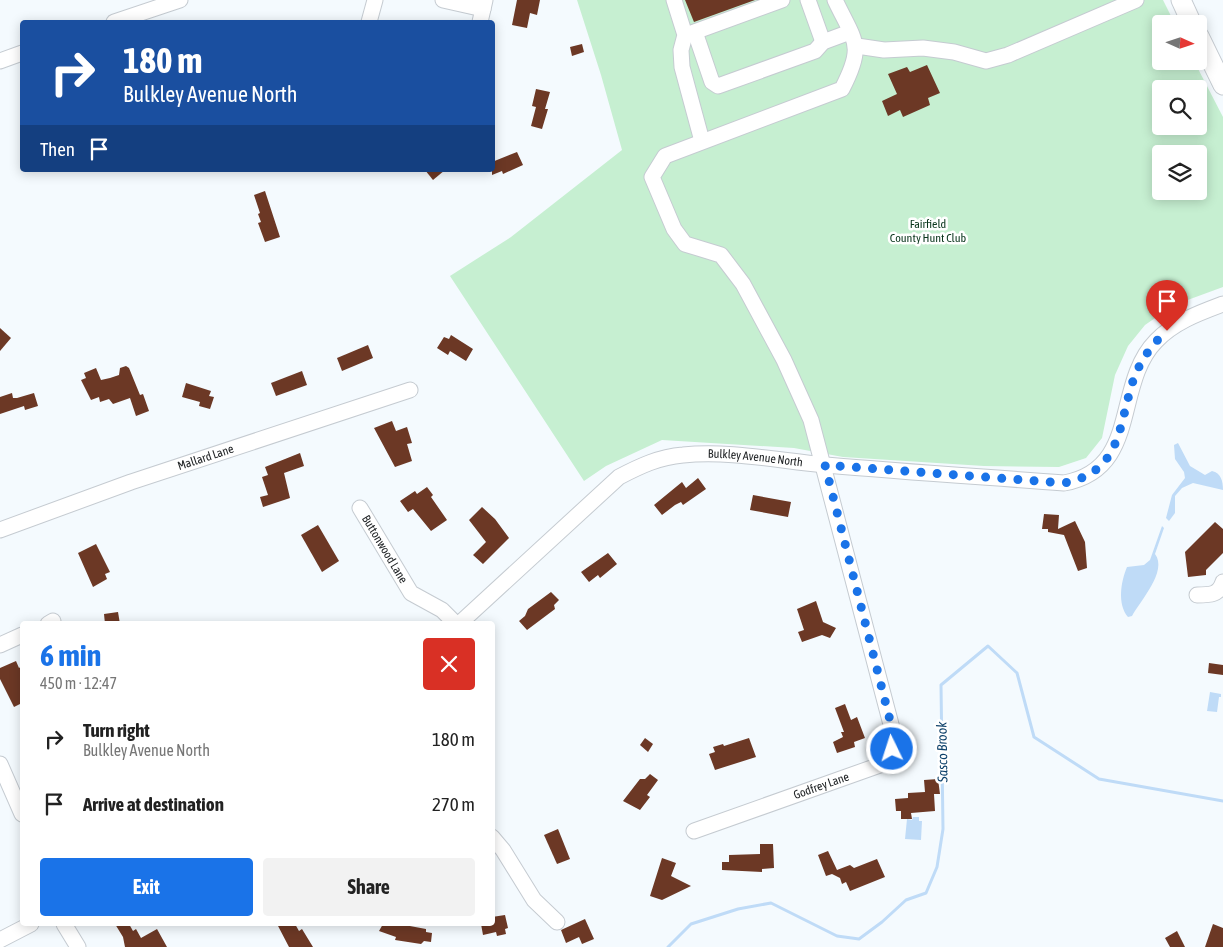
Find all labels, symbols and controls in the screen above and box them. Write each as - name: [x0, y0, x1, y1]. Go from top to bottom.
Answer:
- north arrow: [1152, 15, 1208, 70]
- map controls: [1152, 15, 1207, 200]
- icon: right: [40, 40, 105, 105]
- text: 180 m: [123, 40, 202, 80]
- button: search: [1152, 80, 1207, 135]
- text: Bulkley Avenue North: [123, 81, 298, 107]
- icon: arrive: [85, 135, 113, 163]
- text: Then: [40, 138, 75, 160]
- button: layers: [1152, 145, 1207, 200]
- park label: Fairfield County Hunt Club: [890, 217, 967, 245]
- pin: [1146, 280, 1188, 331]
- icon: arrive: [1153, 287, 1181, 315]
- street label: Mallard Lane: [176, 442, 235, 473]
- street label: Bulkley Avenue North: [708, 447, 804, 470]
- street label: Buttonwood Lane: [359, 513, 411, 586]
- text: 6 min: [40, 638, 101, 672]
- button: close: [423, 638, 475, 690]
- text: 450 m · 12:47: [40, 674, 117, 692]
- text: Turn right: [83, 719, 150, 741]
- water label: Sasco Brook: [933, 721, 951, 783]
- position arrow: [865, 722, 917, 774]
- icon: right: [40, 725, 68, 753]
- text: 180 m: [432, 728, 475, 750]
- text: Bulkley Avenue North: [83, 741, 210, 759]
- street label: Godfrey Lane: [792, 770, 851, 802]
- icon: arrive: [40, 790, 68, 818]
- text: Arrive at destination: [83, 793, 224, 815]
- text: 270 m: [432, 793, 475, 815]
- button: Exit: [40, 858, 253, 916]
- button: Share: [263, 858, 475, 916]

